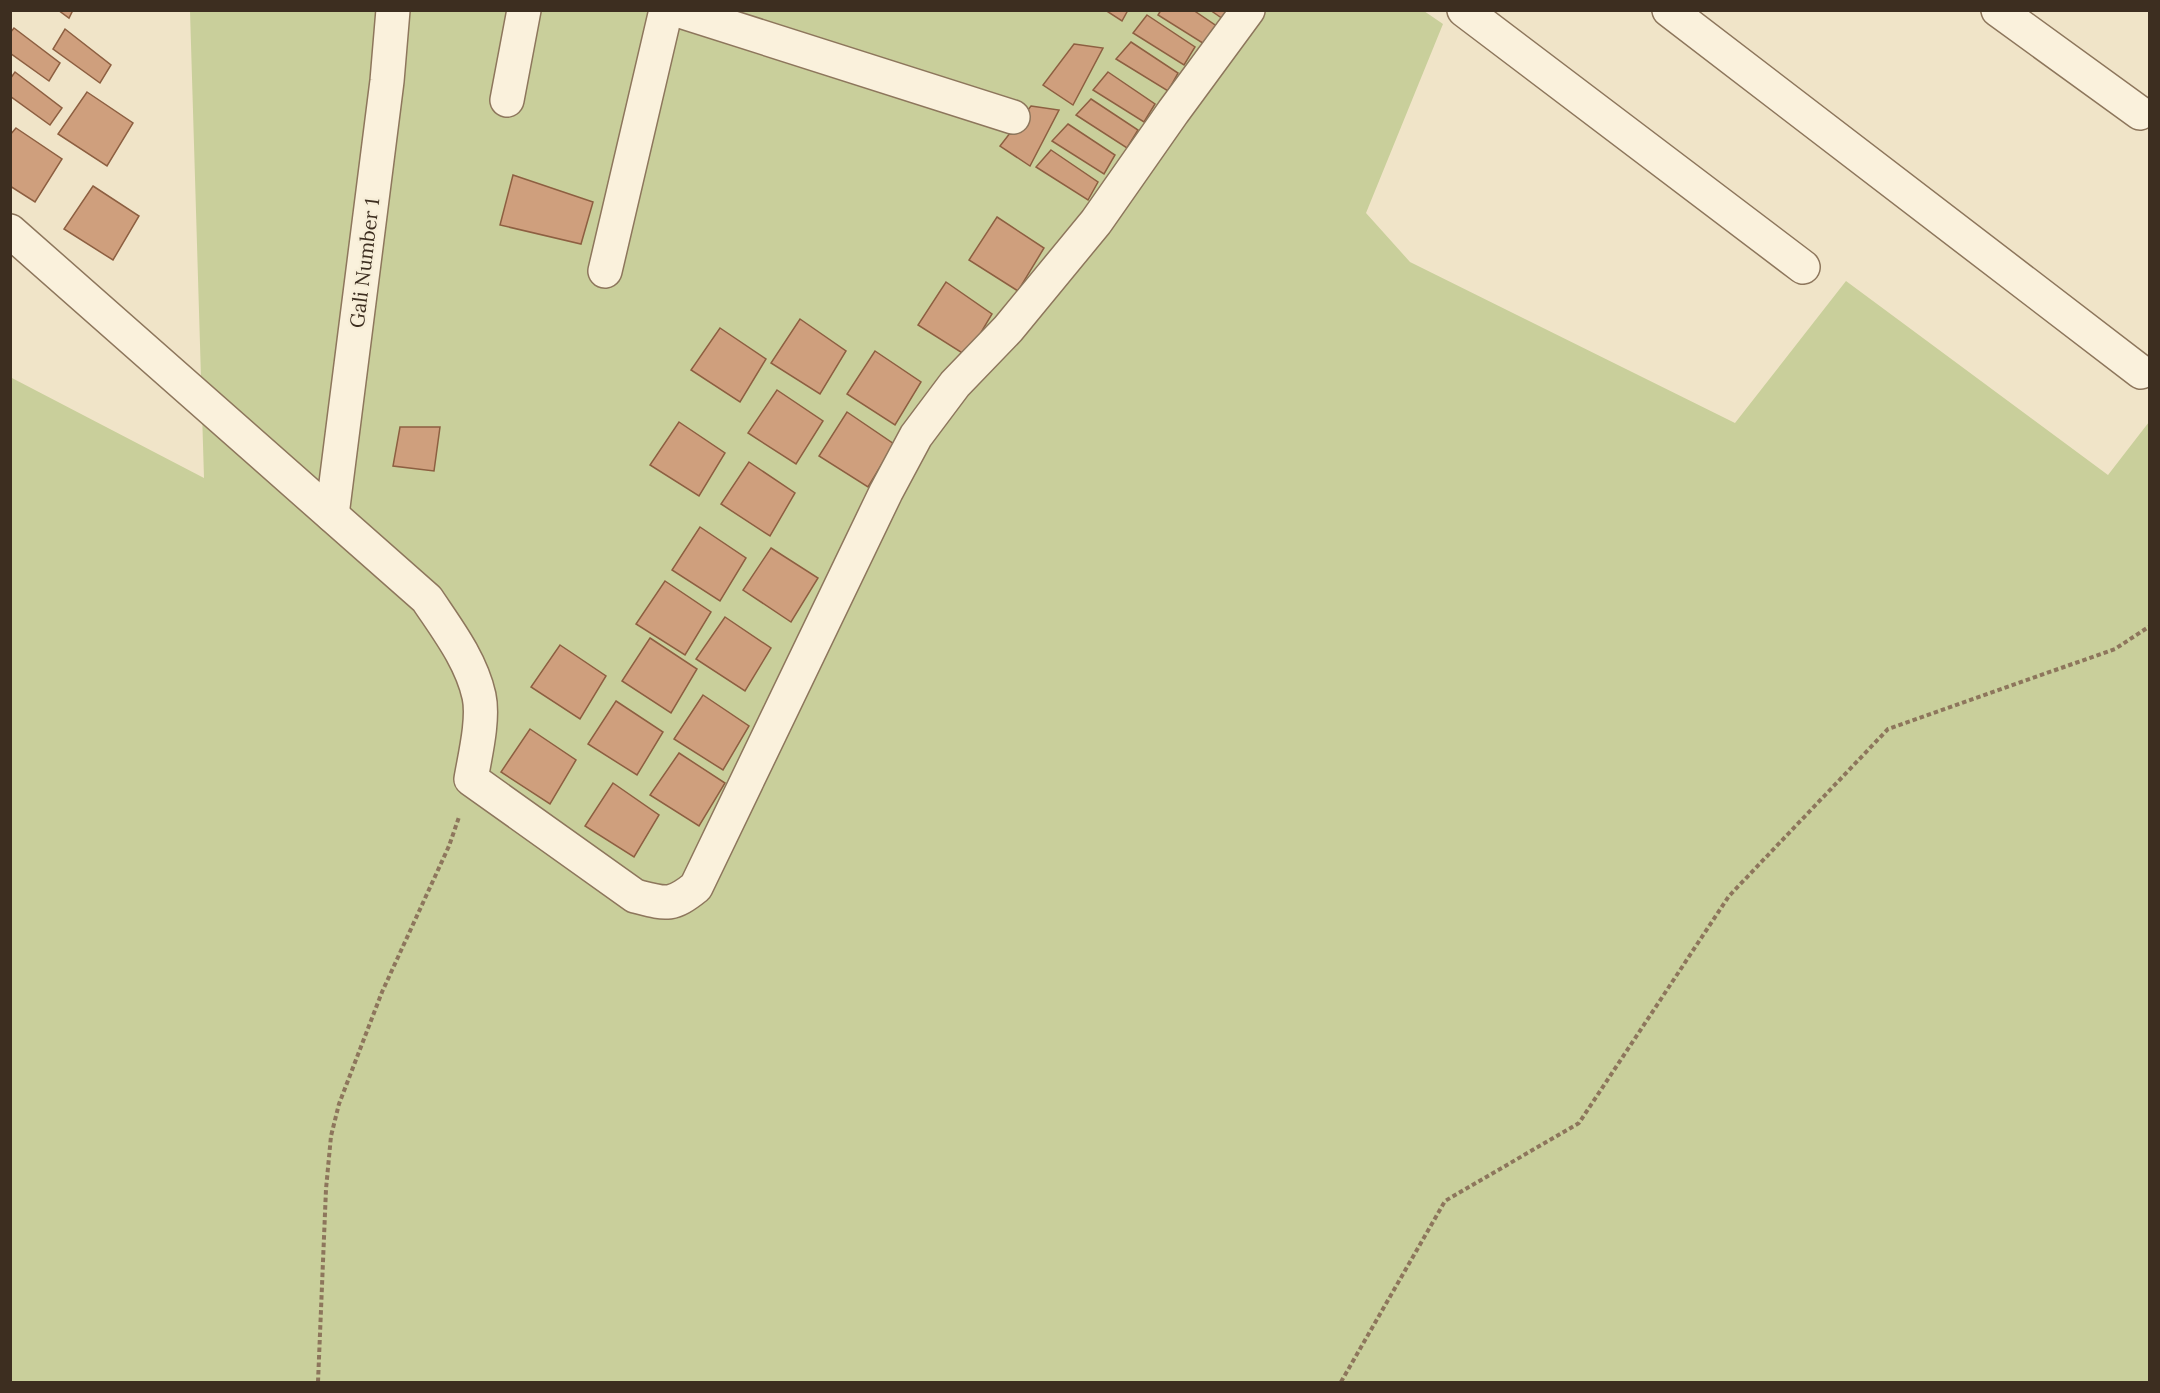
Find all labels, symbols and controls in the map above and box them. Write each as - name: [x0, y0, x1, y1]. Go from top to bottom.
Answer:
- street label: Gali Number 1: [344, 197, 384, 329]

